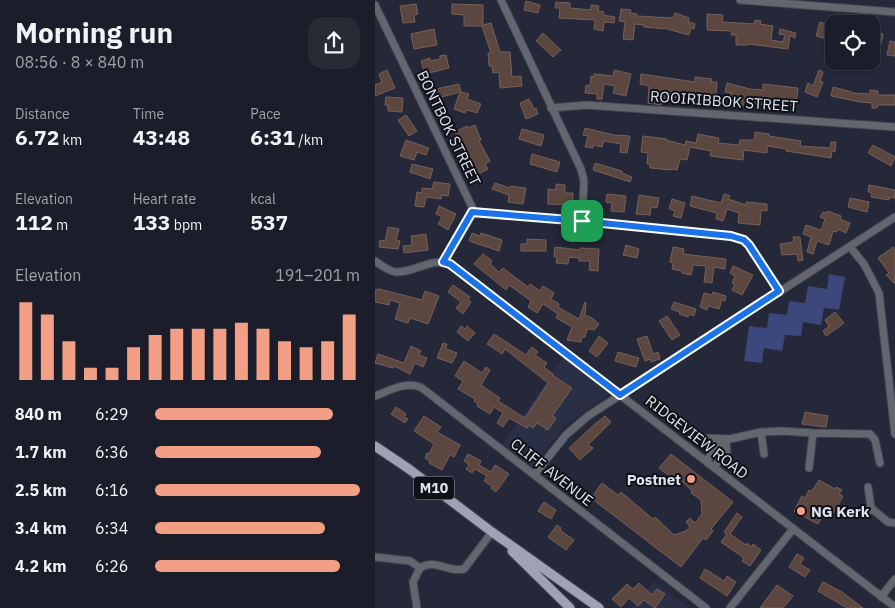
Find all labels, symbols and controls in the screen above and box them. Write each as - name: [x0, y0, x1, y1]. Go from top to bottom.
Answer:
- text: Morning run: [15, 14, 173, 51]
- map controls: [825, 15, 880, 70]
- button: locate: [825, 15, 880, 70]
- button: share: [308, 17, 360, 69]
- text: 08:56 · 8 × 840 m: [15, 52, 144, 72]
- street label: BONTBOK STREET: [413, 67, 485, 189]
- street label: ROOIRIBBOK STREET: [649, 86, 799, 116]
- text: Distance: [15, 105, 70, 123]
- text: Time: [133, 105, 164, 123]
- text: Pace: [250, 105, 281, 123]
- text: 6.72: [15, 123, 59, 151]
- text: 43:48: [133, 123, 190, 151]
- text: 6:31: [250, 123, 295, 151]
- text: km: [59, 131, 82, 149]
- text: /km: [295, 131, 323, 149]
- text: Elevation: [15, 190, 73, 208]
- text: Heart rate: [133, 190, 196, 208]
- text: kcal: [250, 190, 276, 208]
- pin: [561, 200, 603, 242]
- icon: arrive: [568, 207, 596, 235]
- text: 112: [15, 208, 53, 236]
- text: 133: [133, 208, 170, 236]
- text: 537: [250, 208, 288, 236]
- text: m: [53, 216, 68, 234]
- text: bpm: [170, 216, 202, 234]
- text: Elevation: [15, 265, 81, 285]
- text: 191–201 m: [275, 265, 360, 285]
- street label: RIDGEVIEW ROAD: [642, 391, 752, 483]
- text: 840 m: [15, 404, 62, 424]
- text: 6:29: [95, 404, 128, 424]
- street label: CLIFF AVENUE: [507, 434, 597, 510]
- text: 1.7 km: [15, 442, 66, 462]
- text: 6:36: [95, 442, 128, 462]
- place label: Postnet: [627, 470, 681, 489]
- marker: Postnet: [685, 473, 697, 485]
- road number: M10: [414, 476, 454, 499]
- text: 2.5 km: [15, 480, 66, 500]
- text: 6:16: [95, 480, 128, 500]
- place label: NG Kerk: [811, 502, 870, 521]
- marker: NG Kerk: [795, 505, 807, 517]
- text: 3.4 km: [15, 518, 66, 538]
- text: 6:34: [95, 518, 128, 538]
- text: 4.2 km: [15, 556, 66, 576]
- text: 6:26: [95, 556, 128, 576]

